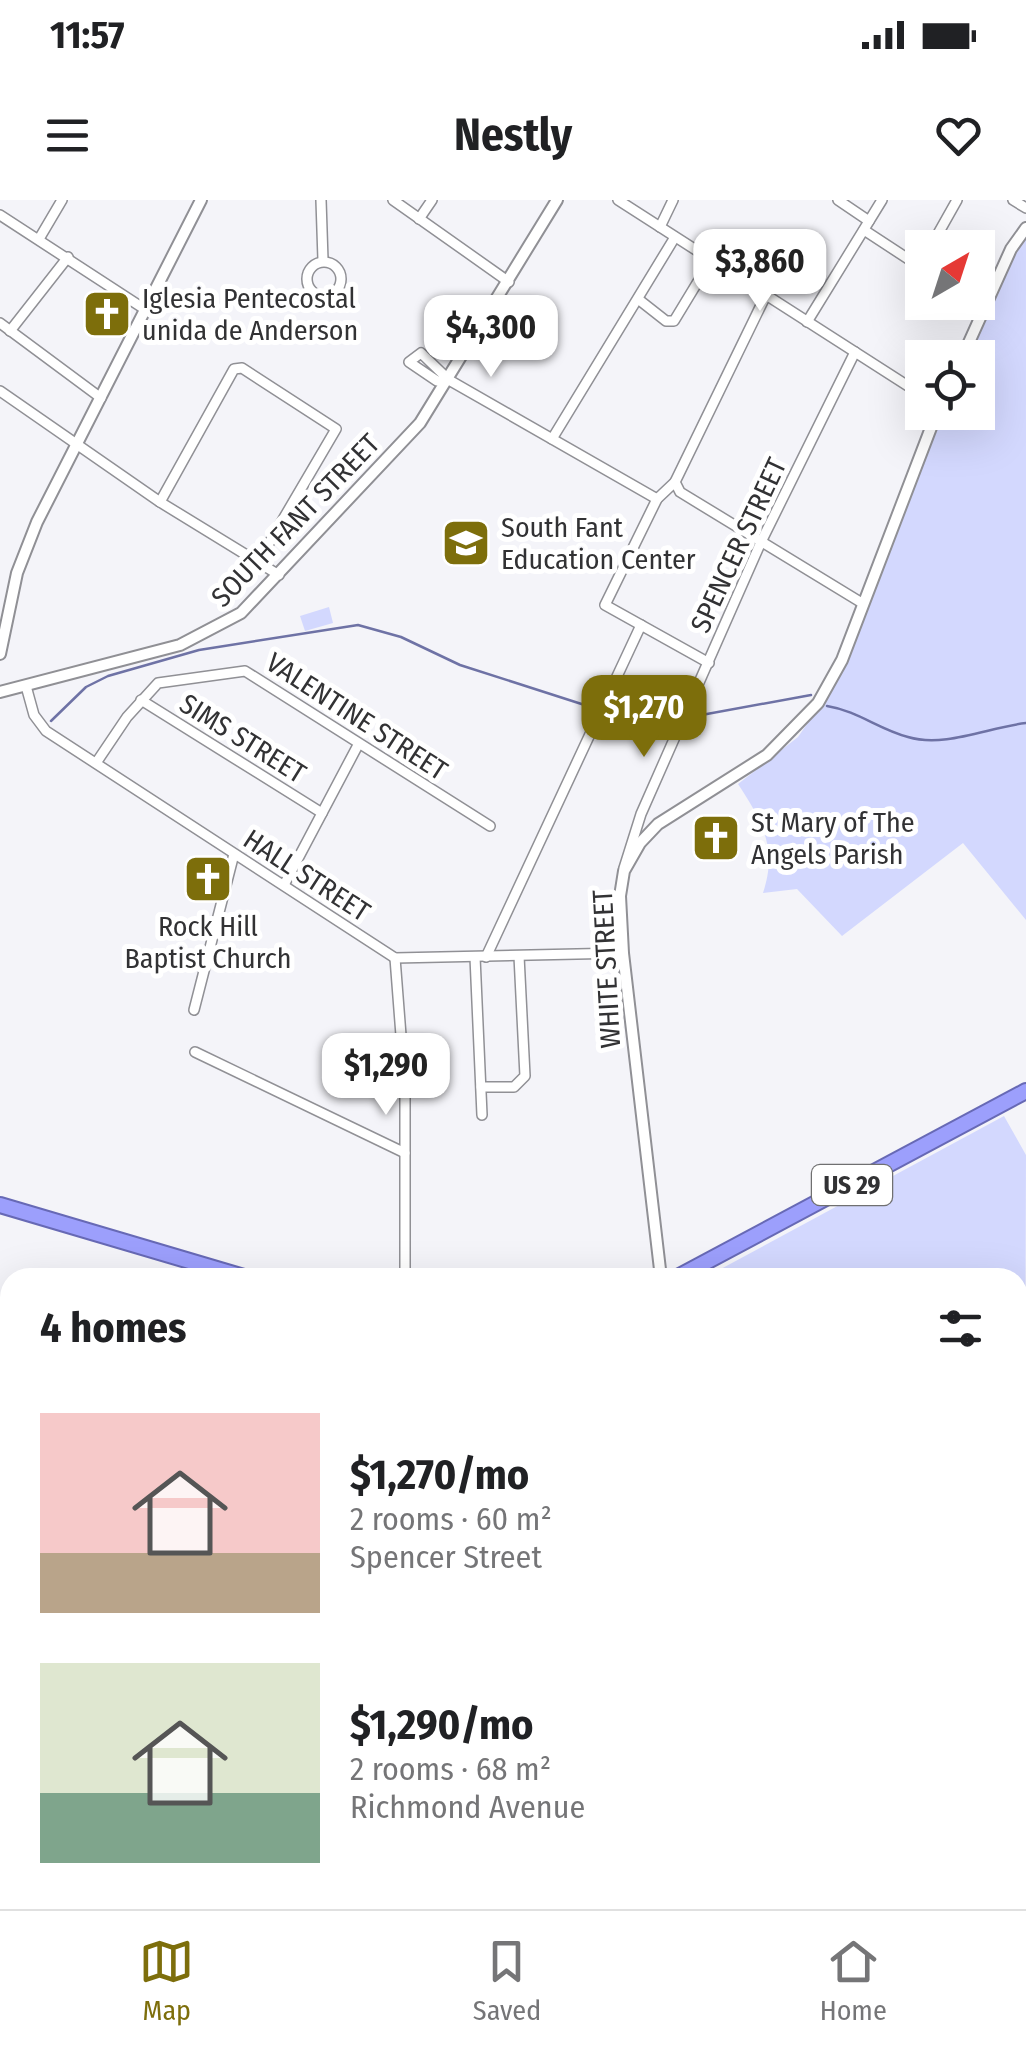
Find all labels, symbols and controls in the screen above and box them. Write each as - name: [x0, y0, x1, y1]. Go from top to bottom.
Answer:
- text: 11:57: [50, 12, 124, 58]
- icon: menu: [40, 108, 95, 163]
- text: Nestly: [454, 108, 572, 162]
- icon: heart: [931, 108, 986, 163]
- pin: $3,860: [679, 229, 841, 314]
- north arrow: [905, 230, 995, 320]
- map controls: [905, 230, 995, 430]
- text: $3,860: [715, 242, 805, 280]
- place label: Iglesia Pentecostal unida de Anderson: [142, 282, 358, 347]
- church icon: Iglesia Pentecostal unida de Anderson: [81, 288, 133, 340]
- pin: $4,300: [410, 295, 572, 380]
- text: $4,300: [446, 308, 536, 346]
- button: locate: [905, 340, 995, 430]
- street label: SOUTH FANT STREET: [205, 427, 386, 614]
- street label: SPENCER STREET: [684, 453, 793, 638]
- place label: South Fant Education Center: [501, 511, 696, 576]
- school or university icon: South Fant Education Center: [440, 517, 492, 569]
- street label: VALENTINE STREET: [260, 646, 453, 787]
- pin: $1,270: [563, 675, 725, 760]
- street label: SIMS STREET: [174, 687, 312, 790]
- text: $1,270: [603, 688, 685, 726]
- place label: St Mary of The Angels Parish: [751, 806, 915, 871]
- church icon: St Mary of The Angels Parish: [690, 812, 742, 864]
- street label: HALL STREET: [237, 822, 376, 928]
- church icon: Rock Hill Baptist Church: [182, 853, 234, 905]
- street label: WHITE STREET: [586, 889, 627, 1049]
- place label: Rock Hill Baptist Church: [125, 910, 291, 975]
- pin: $1,290: [305, 1033, 467, 1118]
- text: $1,290: [344, 1046, 428, 1084]
- road number: US 29: [812, 1165, 892, 1205]
- icon: filters: [933, 1301, 988, 1356]
- text: 4 homes: [40, 1303, 187, 1353]
- text: $1,270/mo: [350, 1450, 529, 1500]
- icon: home: [120, 1453, 240, 1573]
- text: 2 rooms · 60 m²: [350, 1500, 552, 1538]
- text: Spencer Street: [350, 1538, 542, 1576]
- text: $1,290/mo: [350, 1700, 533, 1750]
- icon: home: [120, 1703, 240, 1823]
- text: 2 rooms · 68 m²: [350, 1750, 551, 1788]
- text: Richmond Avenue: [350, 1788, 585, 1826]
- tab: Map: [139, 1934, 194, 2027]
- tab: Saved: [473, 1934, 541, 2027]
- tab: Home: [820, 1934, 887, 2027]

